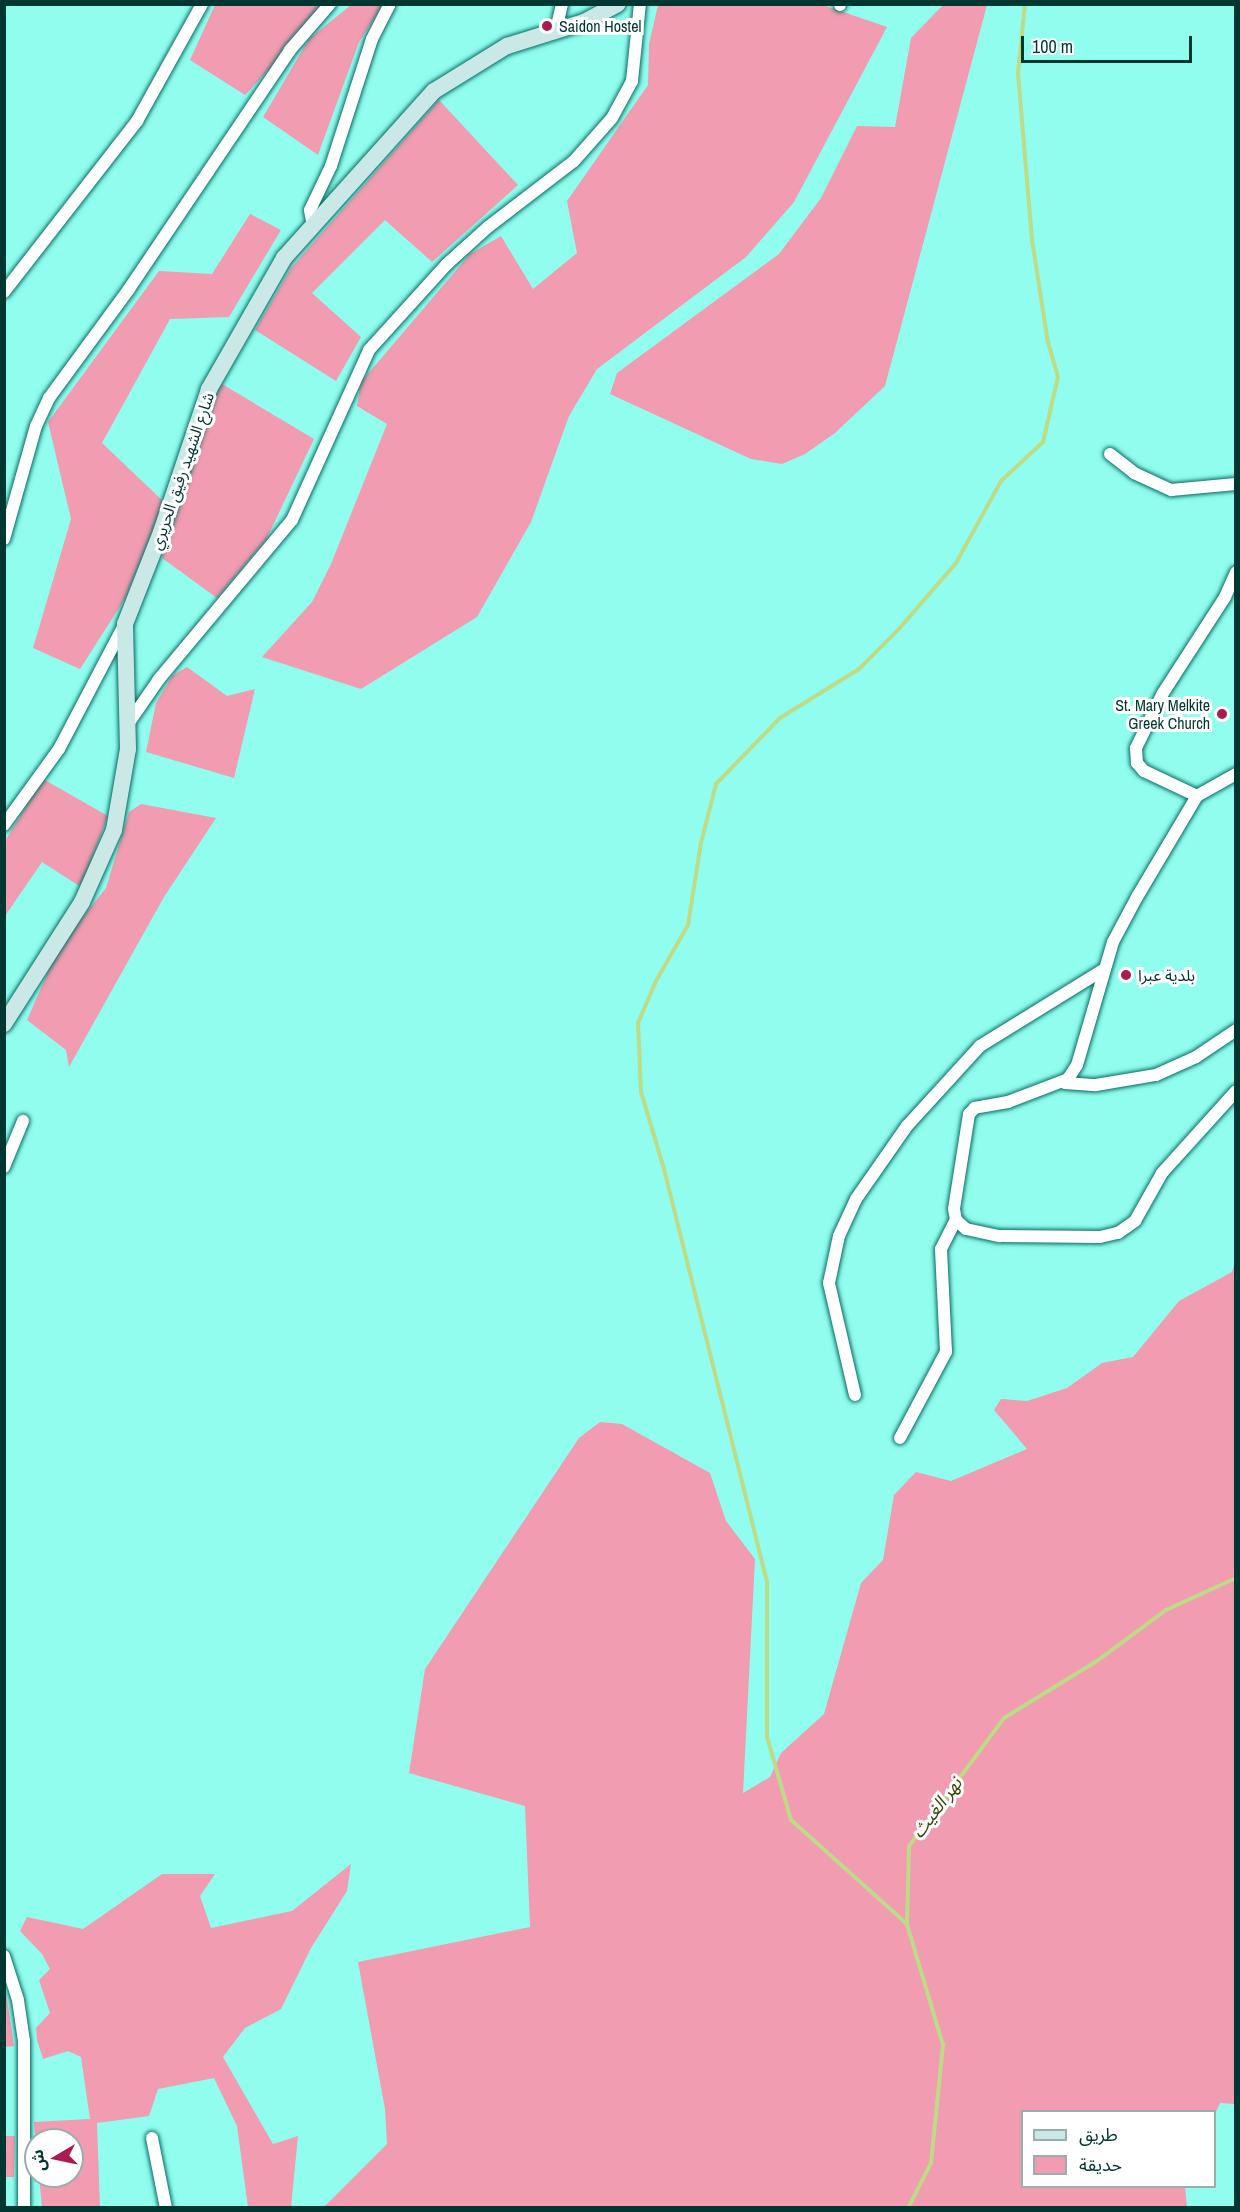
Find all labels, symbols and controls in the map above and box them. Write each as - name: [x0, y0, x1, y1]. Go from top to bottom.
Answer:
- place label: Saidon Hostel: [559, 16, 641, 36]
- marker: Saidon Hostel: [540, 19, 554, 33]
- scale bar: [1024, 24, 1195, 62]
- text: 100 m: [1032, 34, 1073, 59]
- street label: شارع الشهيد رفيق الحريري: [146, 390, 218, 552]
- place label: St. Mary Melkite Greek Church: [1115, 695, 1210, 733]
- marker: St. Mary Melkite Greek Church: [1215, 707, 1229, 721]
- place label: بلدية عبرا: [1138, 965, 1195, 985]
- marker: بلدية عبرا: [1119, 968, 1133, 982]
- water label: نهر الغيث: [907, 1774, 967, 1842]
- legend: [1021, 2110, 1216, 2188]
- text: طريق: [1079, 2122, 1118, 2147]
- north arrow: [24, 2128, 84, 2188]
- text: ش: [26, 2148, 51, 2173]
- text: حديقة: [1079, 2152, 1122, 2177]

